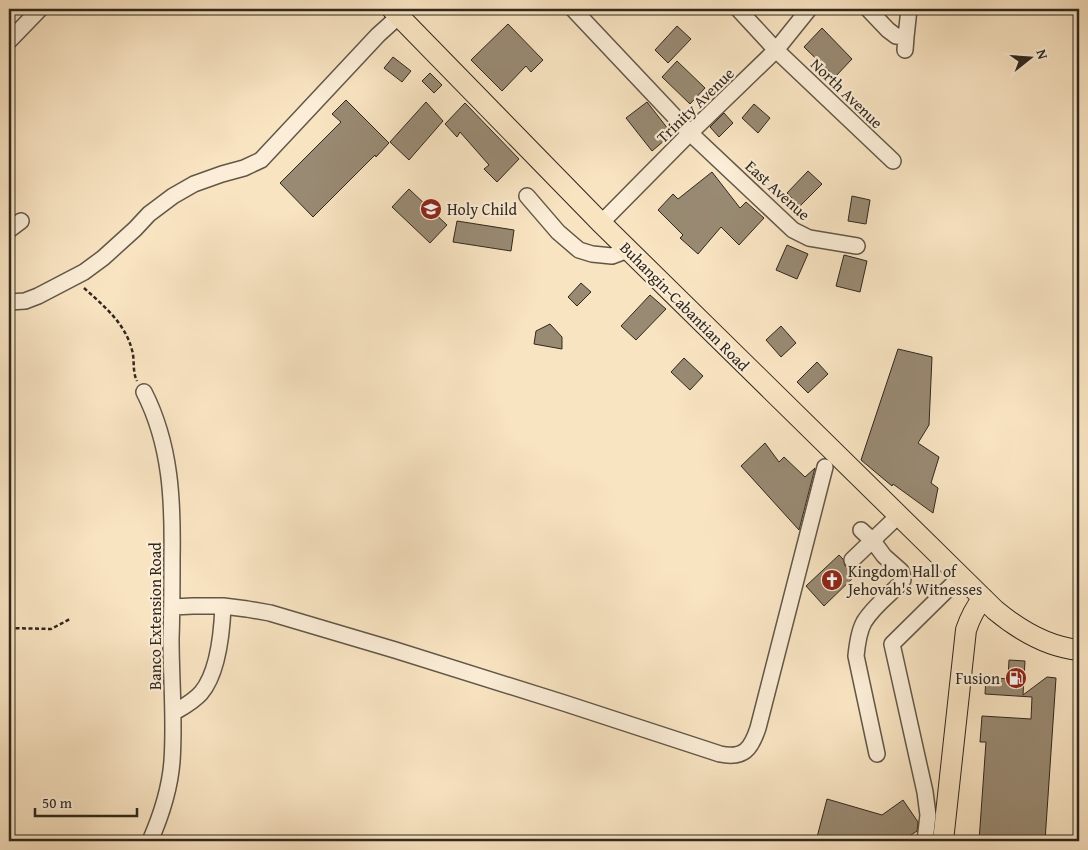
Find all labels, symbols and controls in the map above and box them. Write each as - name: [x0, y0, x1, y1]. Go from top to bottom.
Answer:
- north arrow: [1006, 32, 1056, 82]
- text: N: [1032, 47, 1054, 62]
- street label: North Avenue: [805, 52, 889, 134]
- street label: Trinity Avenue: [651, 62, 739, 148]
- street label: East Avenue: [740, 154, 816, 226]
- school or university icon: Holy Child: [419, 197, 443, 221]
- place label: Holy Child: [447, 197, 517, 221]
- street label: Buhangin-Cabantian Road: [615, 236, 756, 377]
- street label: Banco Extension Road: [143, 542, 167, 690]
- place label: Kingdom Hall of Jehovah's Witnesses: [846, 559, 982, 601]
- church icon: Kingdom Hall of Jehovah's Witnesses: [820, 568, 844, 592]
- place label: Fusion: [956, 666, 1000, 690]
- fuel station icon: Fusion: [1004, 666, 1028, 690]
- scale bar: [35, 785, 138, 817]
- text: 50 m: [42, 792, 73, 813]

